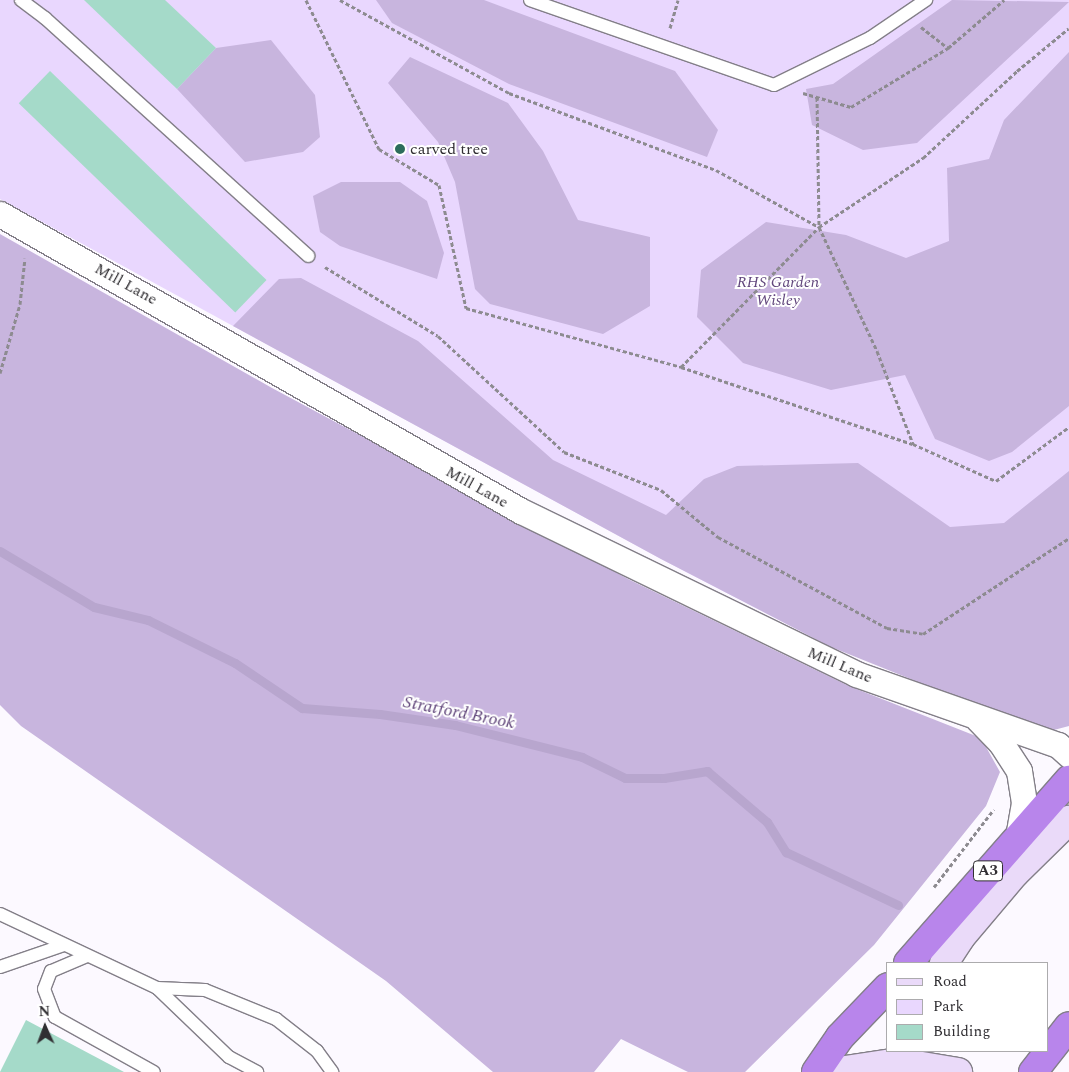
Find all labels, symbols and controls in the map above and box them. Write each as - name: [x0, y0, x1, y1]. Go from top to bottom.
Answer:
- place label: carved tree: [410, 139, 488, 159]
- marker: carved tree: [394, 143, 406, 155]
- street label: Mill Lane: [91, 259, 161, 309]
- park label: RHS Garden Wisley: [737, 272, 819, 310]
- street label: Mill Lane: [442, 462, 512, 512]
- street label: Mill Lane: [805, 643, 875, 687]
- water label: Stratford Brook: [401, 692, 517, 734]
- road number: A3: [972, 858, 1004, 884]
- legend: [886, 962, 1049, 1052]
- text: Road: [933, 970, 967, 993]
- text: Park: [933, 995, 964, 1018]
- text: N: [38, 1001, 51, 1022]
- north arrow: [20, 1002, 70, 1052]
- text: Building: [933, 1020, 990, 1043]

